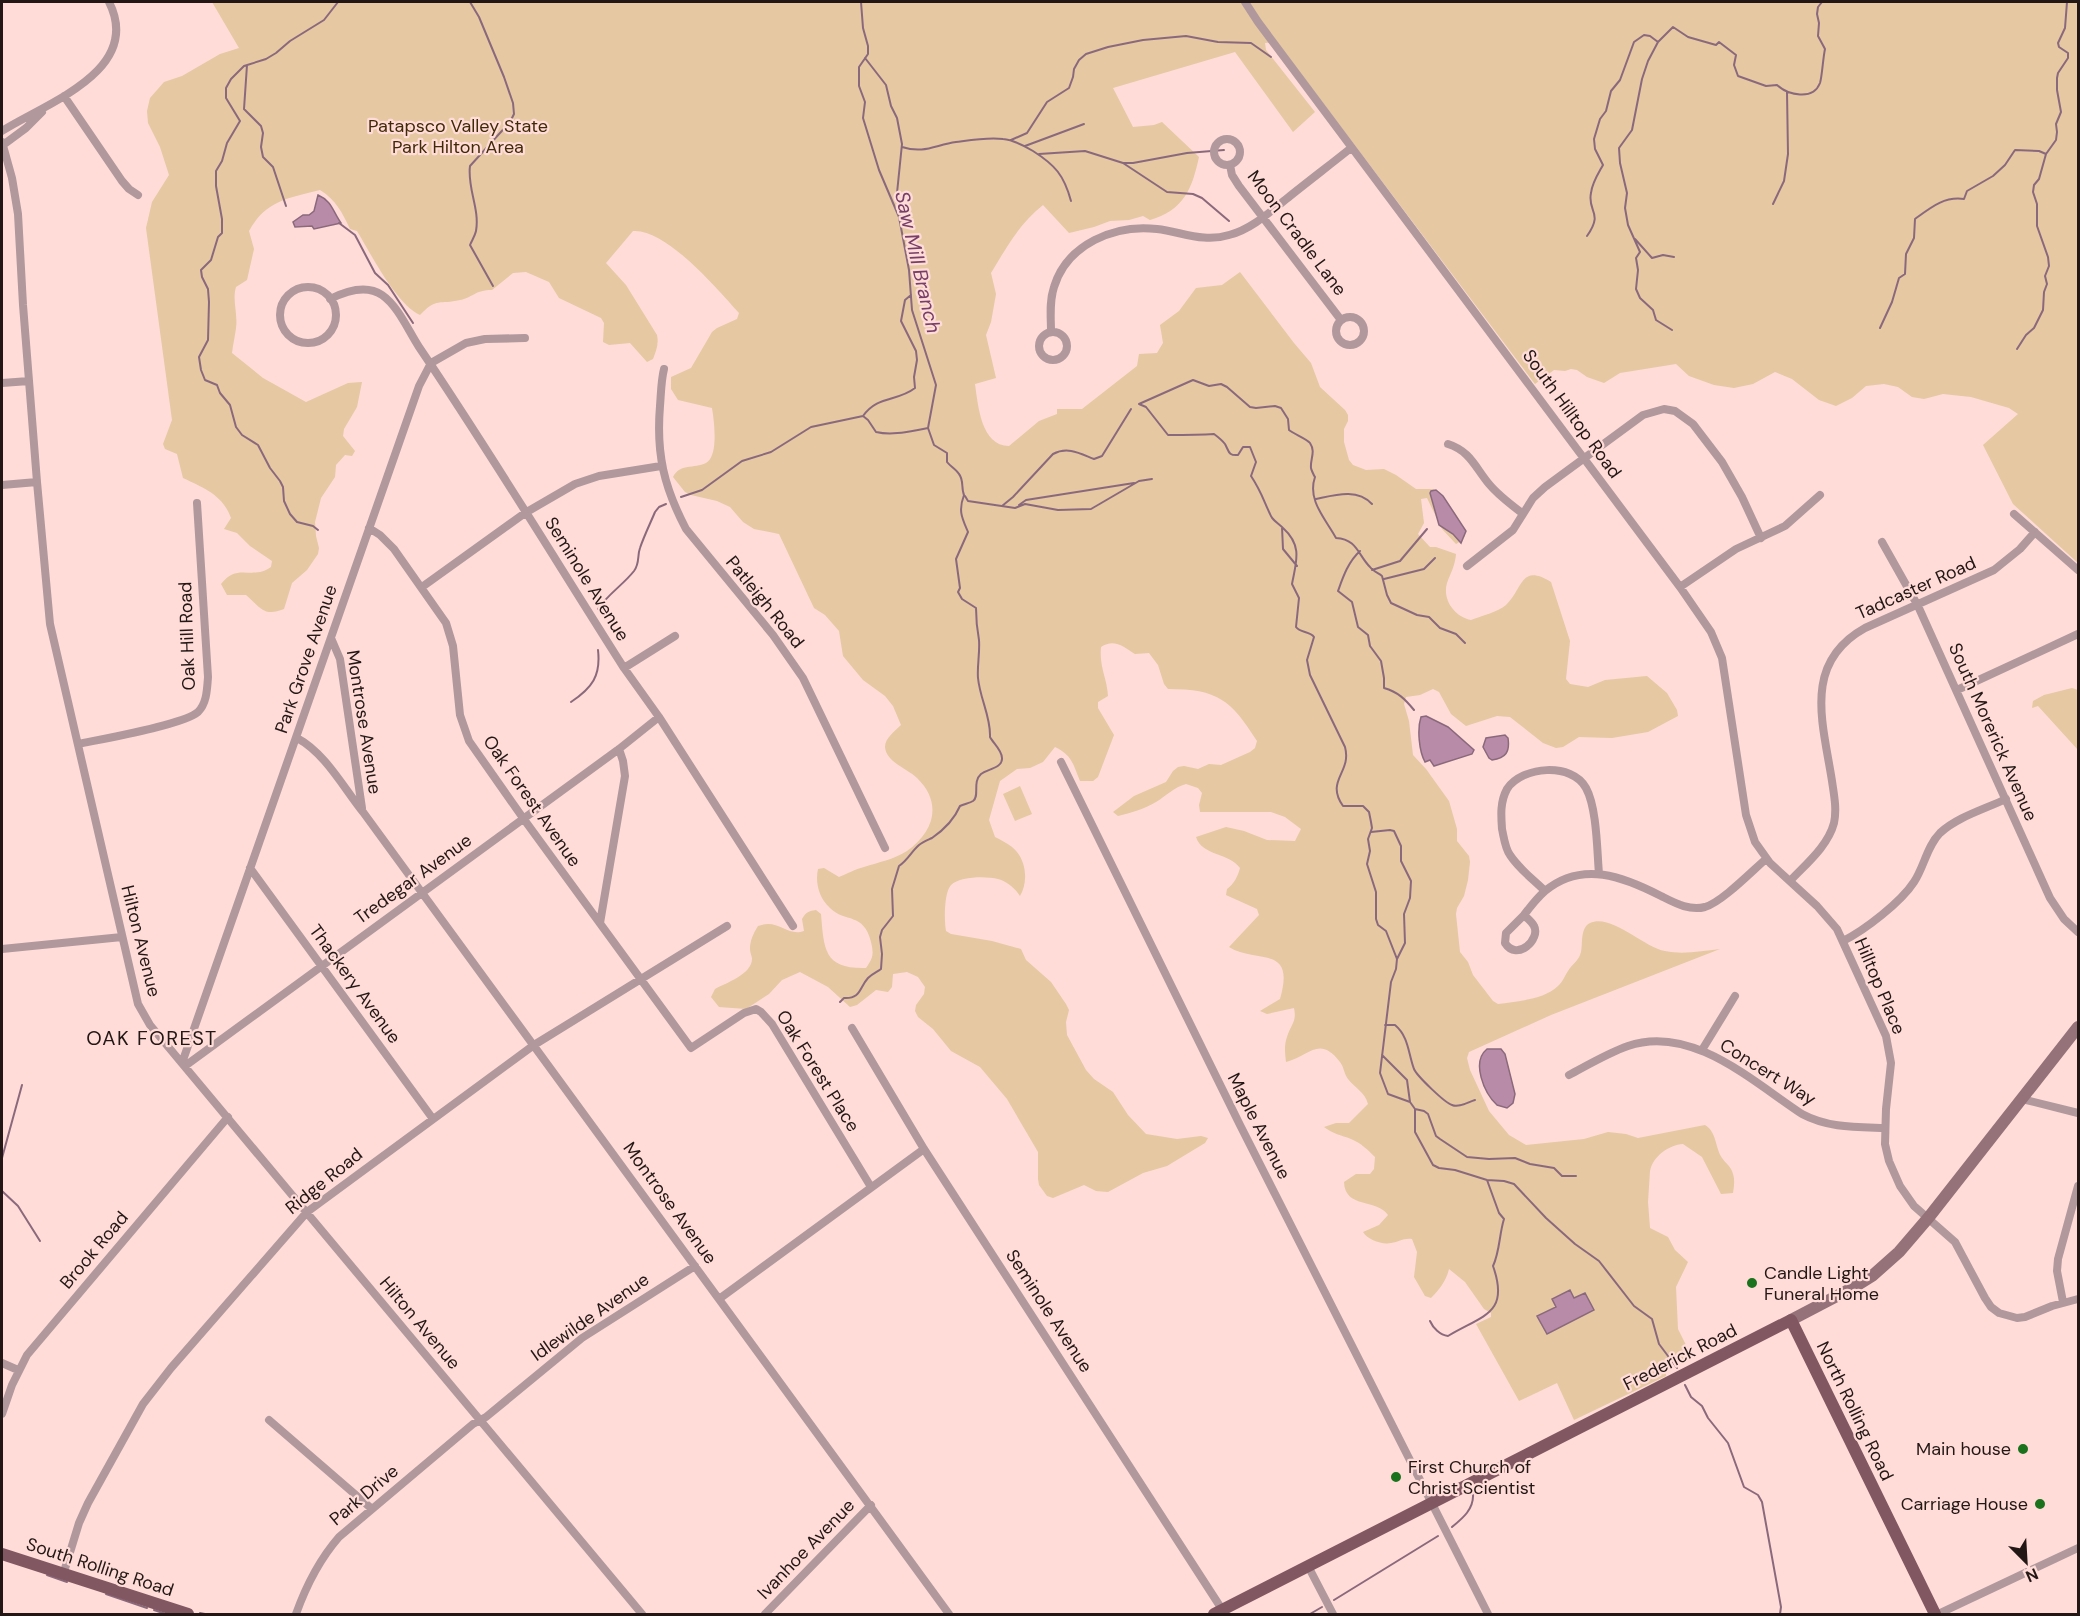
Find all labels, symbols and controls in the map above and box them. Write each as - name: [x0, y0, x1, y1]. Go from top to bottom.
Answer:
- park label: Patapsco Valley State Park Hilton Area: [368, 114, 548, 159]
- street label: Moon Cradle Lane: [1242, 165, 1352, 301]
- water label: Saw Mill Branch: [889, 189, 947, 335]
- street label: South Hilltop Road: [1517, 345, 1627, 483]
- street label: Seminole Avenue: [539, 512, 635, 646]
- street label: Patleigh Road: [720, 551, 810, 653]
- street label: Tadcaster Road: [1852, 551, 1980, 625]
- street label: Oak Hill Road: [173, 581, 201, 691]
- street label: Park Grove Avenue: [269, 581, 343, 737]
- street label: South Morerick Avenue: [1943, 639, 2043, 825]
- street label: Montrose Avenue: [341, 648, 387, 796]
- street label: Oak Forest Avenue: [478, 730, 586, 872]
- street label: Tredegar Avenue: [350, 828, 476, 930]
- street label: Hilton Avenue: [116, 883, 166, 999]
- street label: Thackery Avenue: [304, 920, 406, 1048]
- street label: Hilltop Place: [1849, 934, 1911, 1038]
- street label: Oak Forest Place: [771, 1006, 865, 1136]
- district label: OAK FOREST: [86, 1025, 218, 1051]
- street label: Concert Way: [1715, 1033, 1821, 1111]
- street label: Maple Avenue: [1222, 1069, 1296, 1183]
- street label: Montrose Avenue: [618, 1137, 722, 1269]
- street label: Ridge Road: [280, 1142, 368, 1220]
- street label: Brook Road: [55, 1206, 133, 1294]
- street label: Seminole Avenue: [1000, 1245, 1098, 1377]
- place label: Candle Light Funeral Home: [1764, 1261, 1879, 1306]
- street label: Idlewilde Avenue: [526, 1267, 654, 1367]
- street label: Hilton Avenue: [374, 1271, 466, 1375]
- marker: Candle Light Funeral Home: [1745, 1276, 1759, 1290]
- street label: Frederick Road: [1619, 1318, 1741, 1396]
- street label: North Rolling Road: [1811, 1337, 1899, 1485]
- place label: Main house: [1916, 1437, 2011, 1461]
- marker: Main house: [2016, 1442, 2030, 1456]
- place label: First Church of Christ Scientist: [1408, 1455, 1535, 1500]
- street label: Park Drive: [325, 1459, 403, 1531]
- marker: First Church of Christ Scientist: [1389, 1470, 1403, 1484]
- place label: Carriage House: [1901, 1492, 2028, 1516]
- street label: Ivanhoe Avenue: [752, 1494, 860, 1604]
- marker: Carriage House: [2033, 1497, 2047, 1511]
- street label: South Rolling Road: [23, 1532, 177, 1602]
- north arrow: [1996, 1532, 2056, 1592]
- text: N: [2022, 1563, 2041, 1587]

